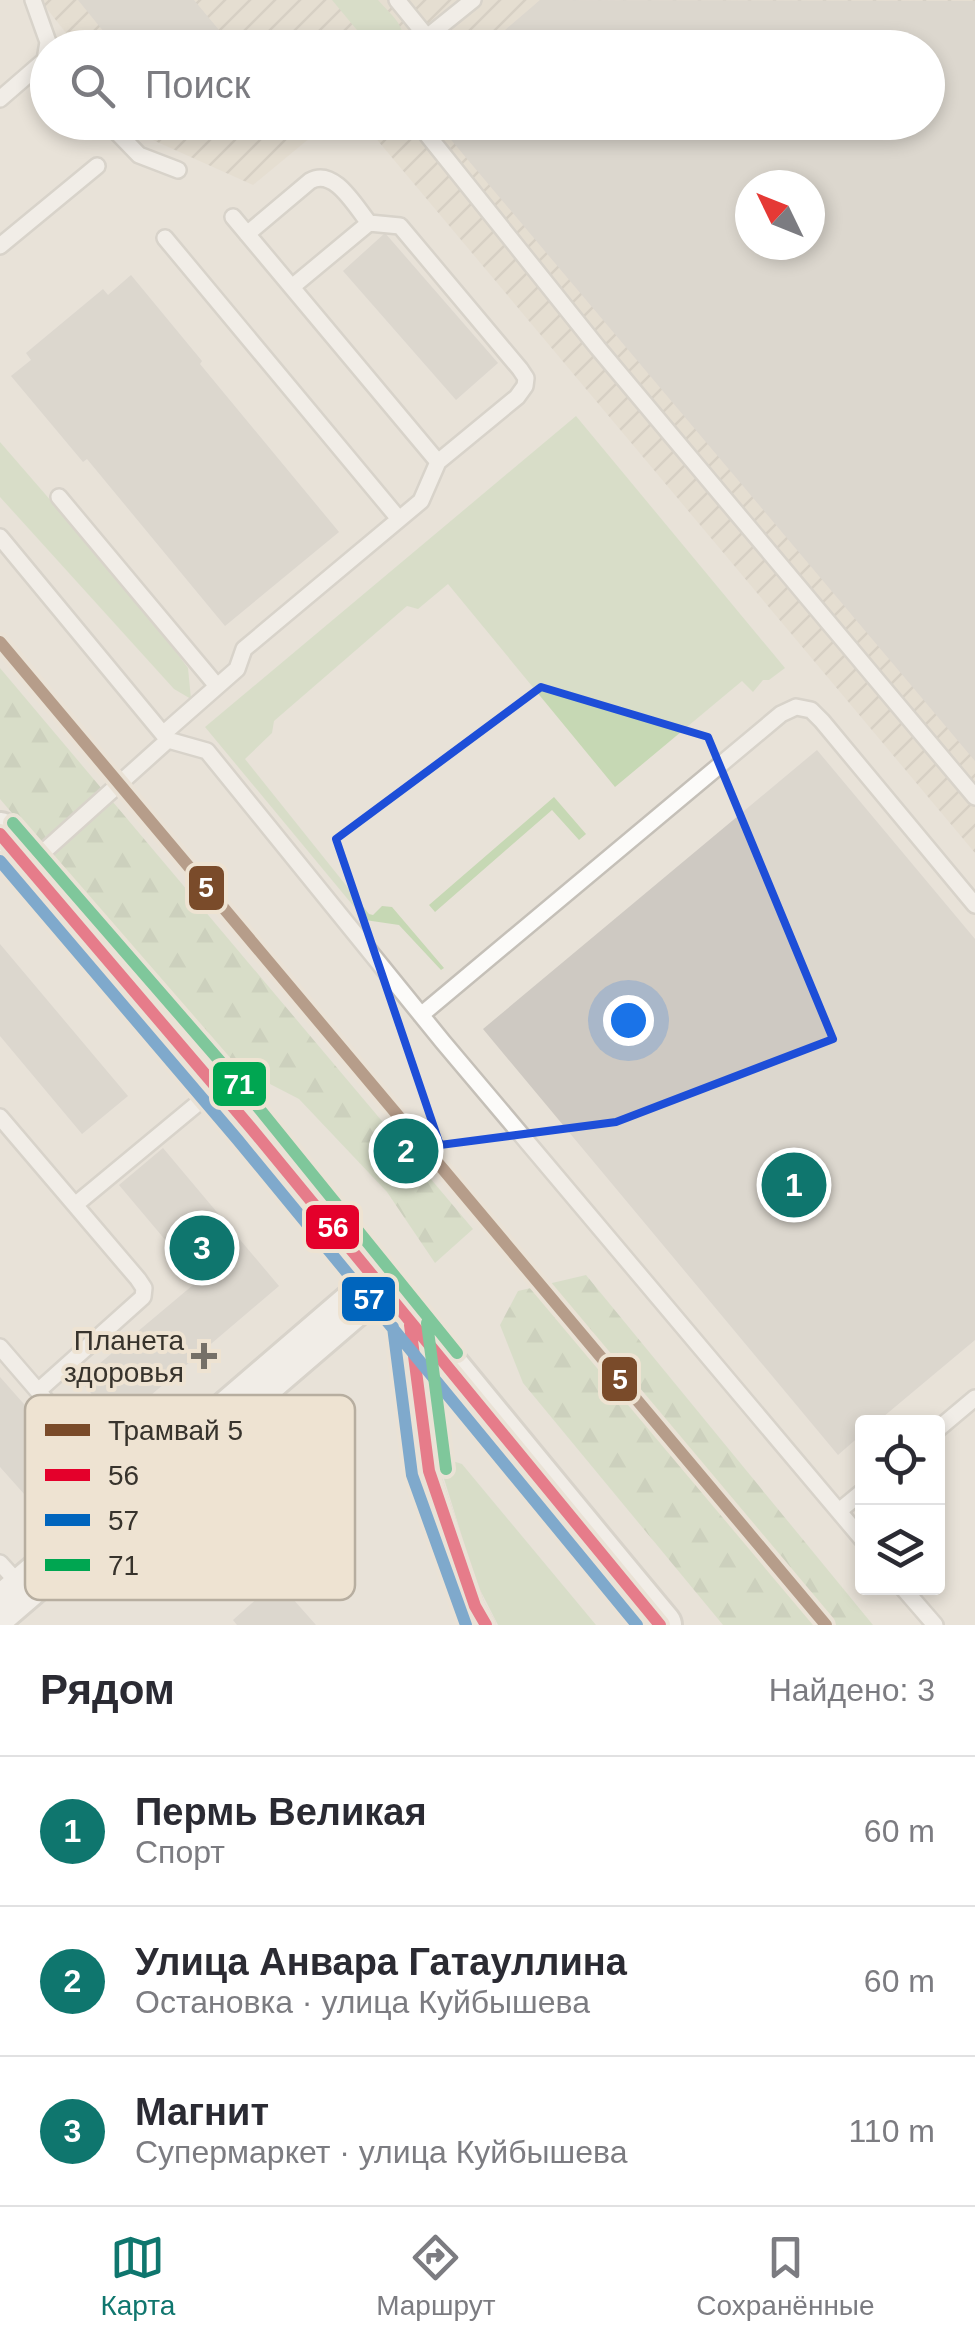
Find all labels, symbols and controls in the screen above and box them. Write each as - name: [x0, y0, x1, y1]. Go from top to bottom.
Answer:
- search box: [30, 30, 945, 140]
- icon: search: [65, 58, 120, 113]
- text: Поиск: [145, 64, 250, 106]
- north arrow: [735, 170, 825, 260]
- line badge: 5: [187, 864, 226, 912]
- text: 5: [198, 872, 214, 903]
- your location: [603, 995, 654, 1046]
- line badge: 71: [211, 1060, 268, 1108]
- text: 71: [223, 1069, 255, 1100]
- pin: 2: [374, 1114, 438, 1188]
- pin: 1: [762, 1148, 826, 1222]
- line badge: 56: [304, 1203, 361, 1251]
- pin: 3: [170, 1210, 234, 1286]
- text: 56: [317, 1212, 349, 1243]
- line badge: 57: [340, 1275, 397, 1323]
- text: 57: [353, 1284, 385, 1315]
- place label: Планета здоровья: [64, 1325, 184, 1388]
- marker: Планета здоровья: [193, 1345, 215, 1367]
- line badge: 5: [600, 1355, 639, 1403]
- text: 5: [612, 1364, 628, 1395]
- legend: [25, 1395, 355, 1600]
- text: Трамвай 5: [108, 1415, 243, 1446]
- map controls: [855, 1415, 945, 1595]
- button: locate: [855, 1415, 945, 1505]
- text: 56: [108, 1460, 139, 1491]
- text: 57: [108, 1505, 139, 1536]
- button: layers: [855, 1505, 945, 1595]
- text: 71: [108, 1550, 139, 1581]
- text: Рядом: [40, 1666, 175, 1713]
- text: Найдено: 3: [769, 1672, 935, 1708]
- text: Пермь Великая: [135, 1791, 427, 1833]
- text: 1: [64, 1813, 81, 1849]
- text: 60 m: [864, 1813, 935, 1849]
- text: Спорт: [135, 1834, 225, 1870]
- text: Улица Анвара Гатауллина: [135, 1941, 627, 1983]
- text: 2: [64, 1963, 81, 1999]
- text: 60 m: [864, 1963, 935, 1999]
- text: Остановка · улица Куйбышева: [135, 1984, 590, 2020]
- text: Магнит: [135, 2091, 269, 2133]
- text: 3: [64, 2113, 81, 2149]
- text: 110 m: [848, 2113, 935, 2149]
- text: Супермаркет · улица Куйбышева: [135, 2134, 627, 2170]
- tab: Карта: [100, 2230, 175, 2322]
- tab: Маршрут: [376, 2230, 495, 2322]
- tab: Сохранённые: [696, 2230, 875, 2322]

